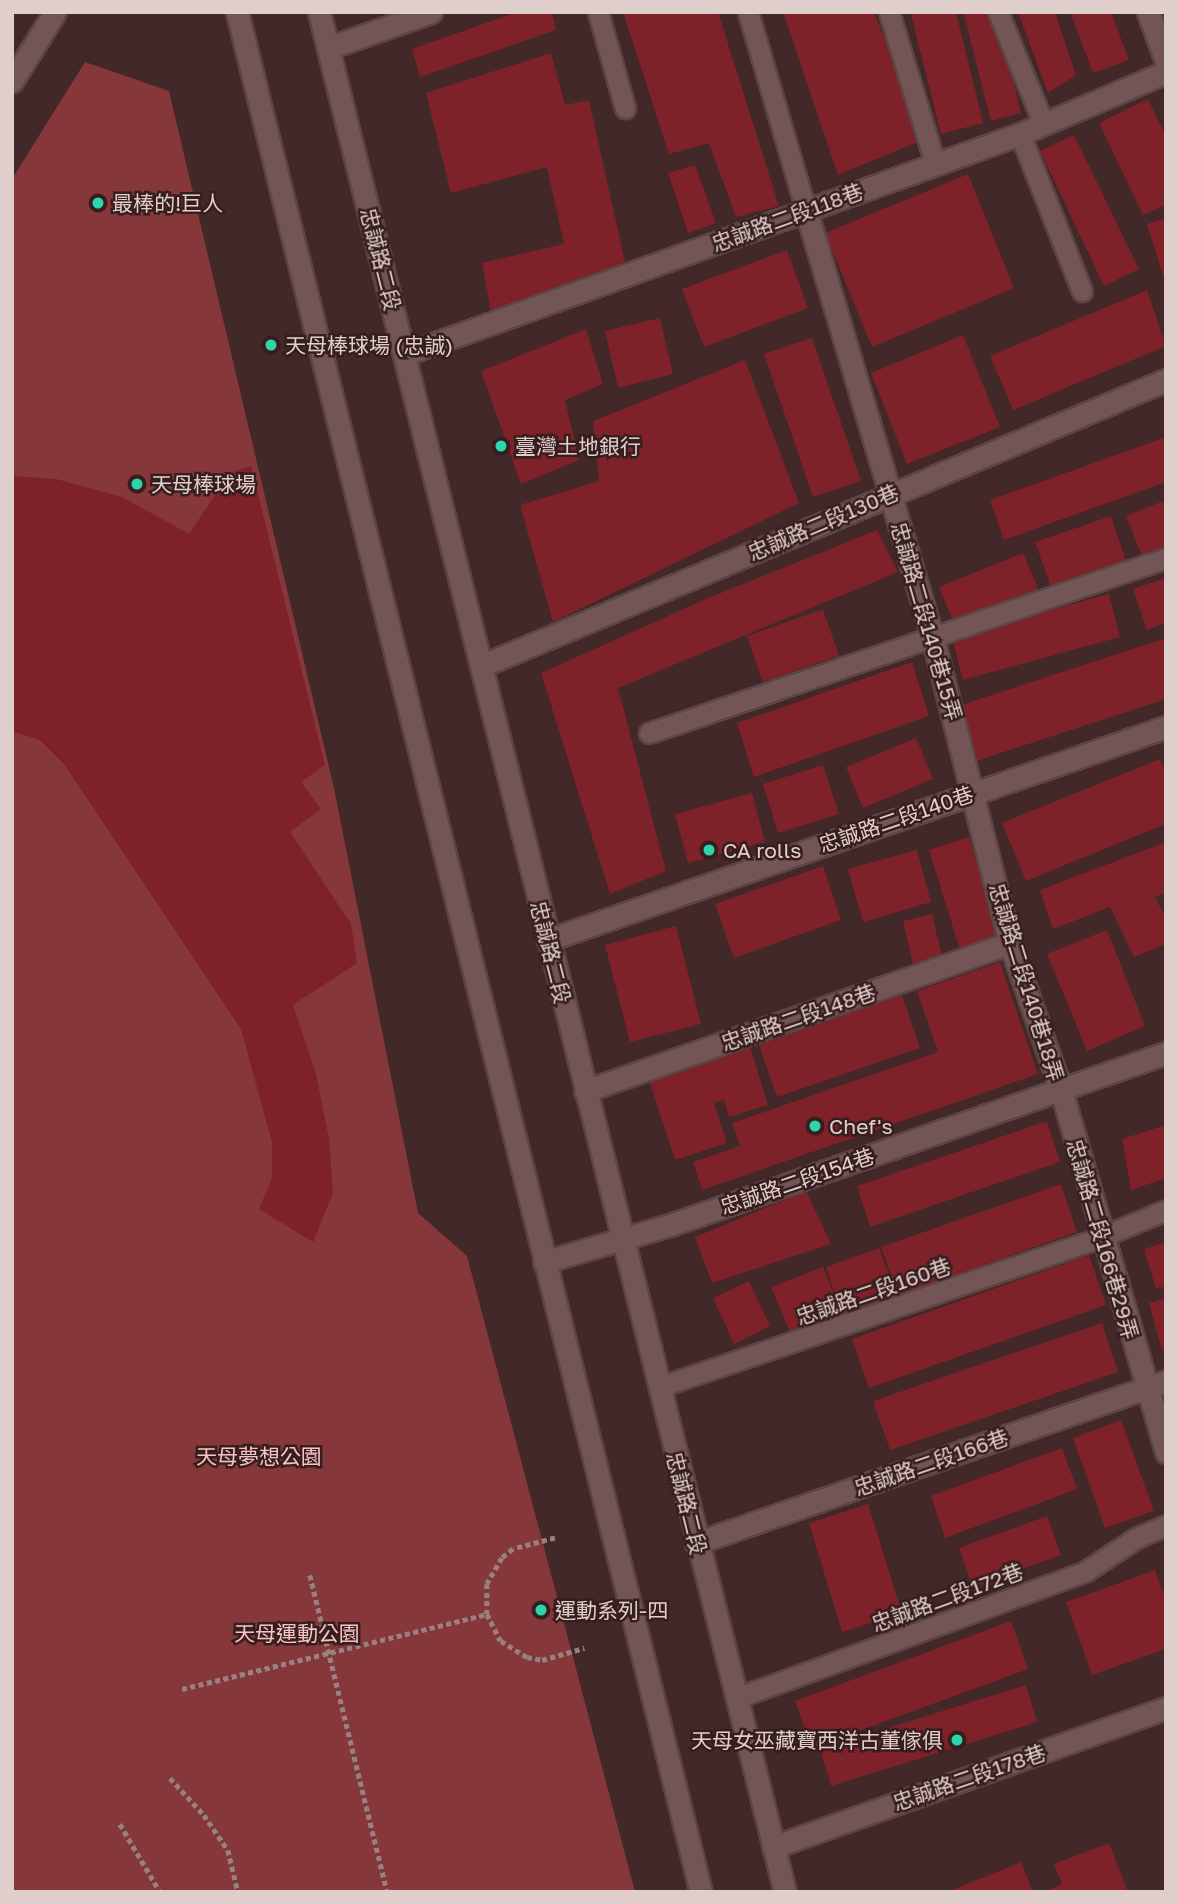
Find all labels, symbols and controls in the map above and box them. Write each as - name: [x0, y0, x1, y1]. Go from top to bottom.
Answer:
- street label: 忠誠路二段118巷: [708, 178, 866, 256]
- place label: 最棒的!巨人: [112, 190, 223, 216]
- marker: 最棒的!巨人: [90, 195, 106, 211]
- street label: 忠誠路二段: [356, 205, 406, 313]
- place label: 天母棒球場 (忠誠): [285, 332, 453, 358]
- marker: 天母棒球場 (忠誠): [263, 337, 279, 353]
- place label: 臺灣土地銀行: [515, 433, 641, 459]
- marker: 臺灣土地銀行: [493, 438, 509, 454]
- place label: 天母棒球場: [151, 471, 256, 497]
- marker: 天母棒球場: [129, 476, 145, 492]
- street label: 忠誠路二段130巷: [744, 479, 902, 565]
- street label: 忠誠路二段140巷15弄: [887, 519, 967, 723]
- street label: 忠誠路二段140巷: [815, 781, 977, 857]
- place label: CA rolls: [723, 837, 801, 863]
- marker: CA rolls: [701, 842, 717, 858]
- street label: 忠誠路二段140巷18弄: [985, 880, 1069, 1084]
- street label: 忠誠路二段: [526, 898, 576, 1006]
- street label: 忠誠路二段148巷: [717, 979, 879, 1055]
- place label: Chef's: [829, 1113, 893, 1139]
- marker: Chef's: [807, 1118, 823, 1134]
- street label: 忠誠路二段166巷29弄: [1062, 1136, 1144, 1342]
- street label: 忠誠路二段154巷: [717, 1143, 877, 1219]
- street label: 忠誠路二段160巷: [792, 1253, 954, 1329]
- street label: 忠誠路二段166巷: [851, 1424, 1011, 1500]
- park label: 天母夢想公園: [196, 1443, 322, 1469]
- street label: 忠誠路二段: [662, 1449, 712, 1557]
- street label: 忠誠路二段172巷: [868, 1558, 1026, 1636]
- place label: 運動系列-四: [555, 1597, 668, 1623]
- marker: 運動系列-四: [533, 1602, 549, 1618]
- park label: 天母運動公園: [234, 1620, 360, 1646]
- place label: 天母女巫藏寶西洋古董傢俱: [691, 1727, 943, 1753]
- marker: 天母女巫藏寶西洋古董傢俱: [949, 1732, 965, 1748]
- street label: 忠誠路二段178巷: [889, 1739, 1049, 1815]

